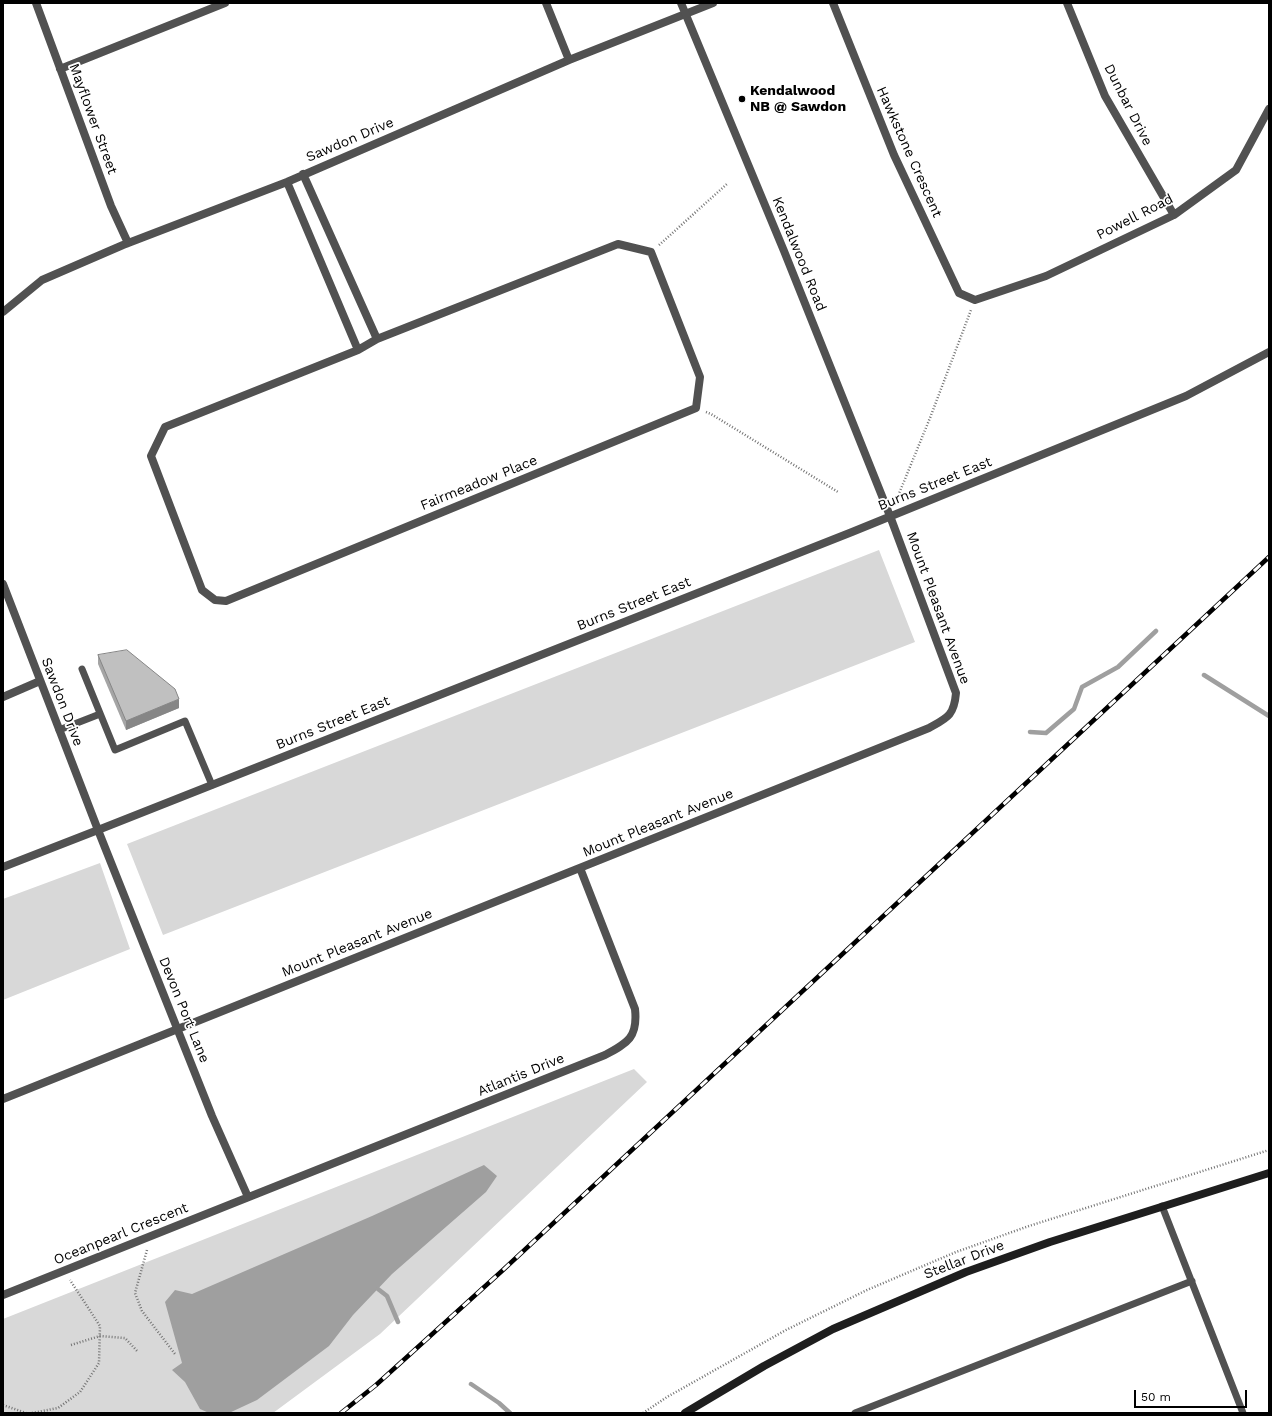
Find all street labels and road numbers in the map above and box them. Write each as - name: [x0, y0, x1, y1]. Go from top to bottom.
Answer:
- street label: Mayflower Street: [65, 61, 121, 177]
- street label: Dunbar Drive: [1100, 61, 1156, 149]
- street label: Hawkstone Crescent: [873, 84, 945, 220]
- street label: Sawdon Drive: [304, 114, 396, 166]
- street label: Powell Road: [1094, 191, 1176, 243]
- street label: Kendalwood Road: [768, 194, 830, 314]
- street label: Fairmeadow Place: [418, 452, 540, 514]
- street label: Burns Street East: [876, 453, 994, 515]
- street label: Mount Pleasant Avenue: [903, 530, 973, 686]
- street label: Burns Street East: [575, 573, 693, 635]
- street label: Sawdon Drive: [37, 655, 87, 749]
- street label: Burns Street East: [274, 692, 392, 754]
- street label: Mount Pleasant Avenue: [580, 785, 736, 861]
- street label: Mount Pleasant Avenue: [279, 905, 435, 981]
- street label: Devon Port Lane: [155, 955, 213, 1065]
- street label: Atlantis Drive: [475, 1050, 567, 1100]
- street label: Oceanpearl Crescent: [51, 1199, 191, 1269]
- street label: Stellar Drive: [921, 1237, 1007, 1283]

